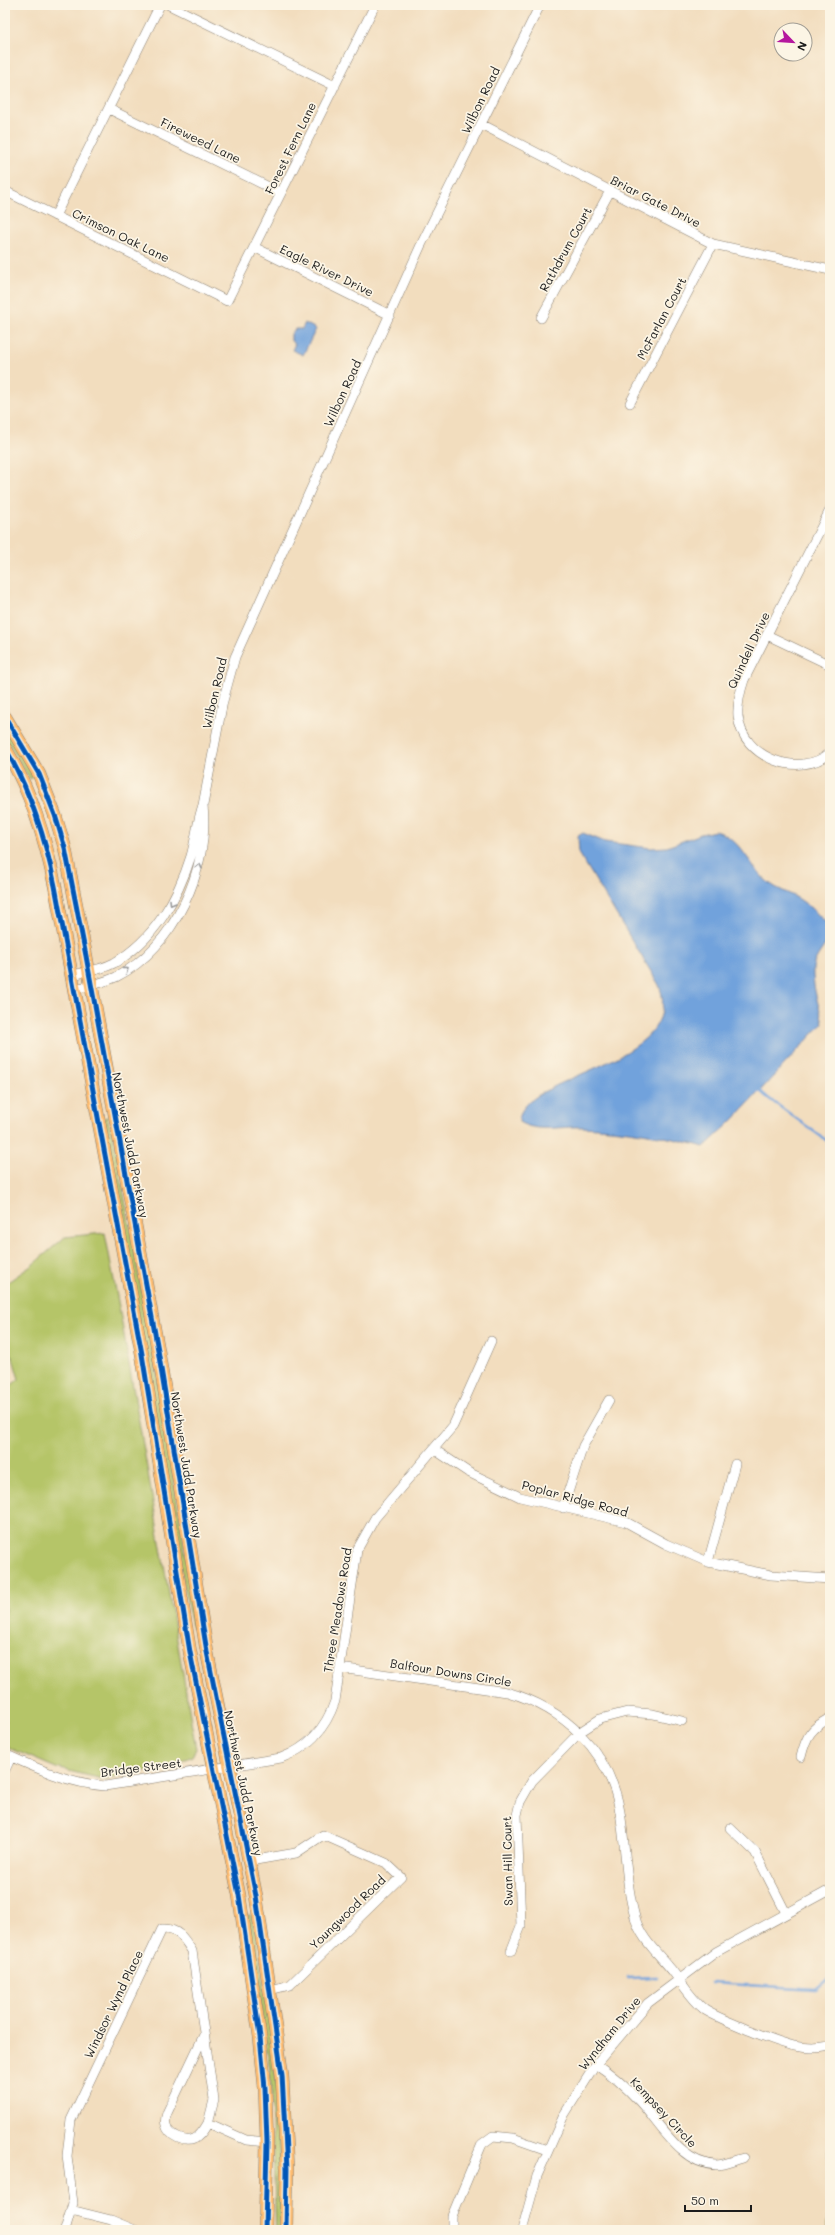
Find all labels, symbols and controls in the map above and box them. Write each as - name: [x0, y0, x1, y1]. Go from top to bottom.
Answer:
- north arrow: [773, 22, 813, 62]
- text: N: [794, 39, 811, 53]
- street label: Wilbon Road: [457, 64, 503, 136]
- street label: Forest Fern Lane: [261, 99, 319, 197]
- street label: Fireweed Lane: [158, 114, 244, 166]
- street label: Briar Gate Drive: [608, 171, 704, 231]
- street label: Rathdrum Court: [535, 204, 595, 294]
- street label: Crimson Oak Lane: [70, 205, 172, 265]
- street label: Eagle River Drive: [278, 240, 376, 300]
- street label: McFarlan Court: [632, 274, 690, 362]
- street label: Wilbon Road: [319, 356, 365, 429]
- street label: Quindell Drive: [723, 609, 773, 691]
- street label: Wilbon Road: [198, 656, 230, 730]
- one-way arrow: [194, 863, 202, 869]
- one-way arrow: [169, 899, 176, 906]
- one-way arrow: [122, 967, 129, 975]
- street label: Northwest Judd Parkway: [109, 1071, 153, 1219]
- street label: Northwest Judd Parkway: [168, 1391, 206, 1539]
- street label: Poplar Ridge Road: [520, 1476, 630, 1520]
- street label: Three Meadows Road: [319, 1546, 355, 1674]
- street label: Balfour Downs Circle: [389, 1654, 513, 1690]
- street label: Northwest Judd Parkway: [221, 1709, 267, 1857]
- street label: Bridge Street: [100, 1754, 182, 1780]
- street label: Swan Hill Court: [498, 1816, 516, 1906]
- street label: Youngwood Road: [305, 1871, 389, 1953]
- street label: Windsor Wynd Place: [80, 1947, 146, 2061]
- street label: Wyndham Drive: [574, 1993, 644, 2073]
- street label: Kempsey Circle: [627, 2073, 701, 2151]
- scale bar: [685, 2187, 751, 2213]
- text: 50 m: [691, 2192, 719, 2208]

